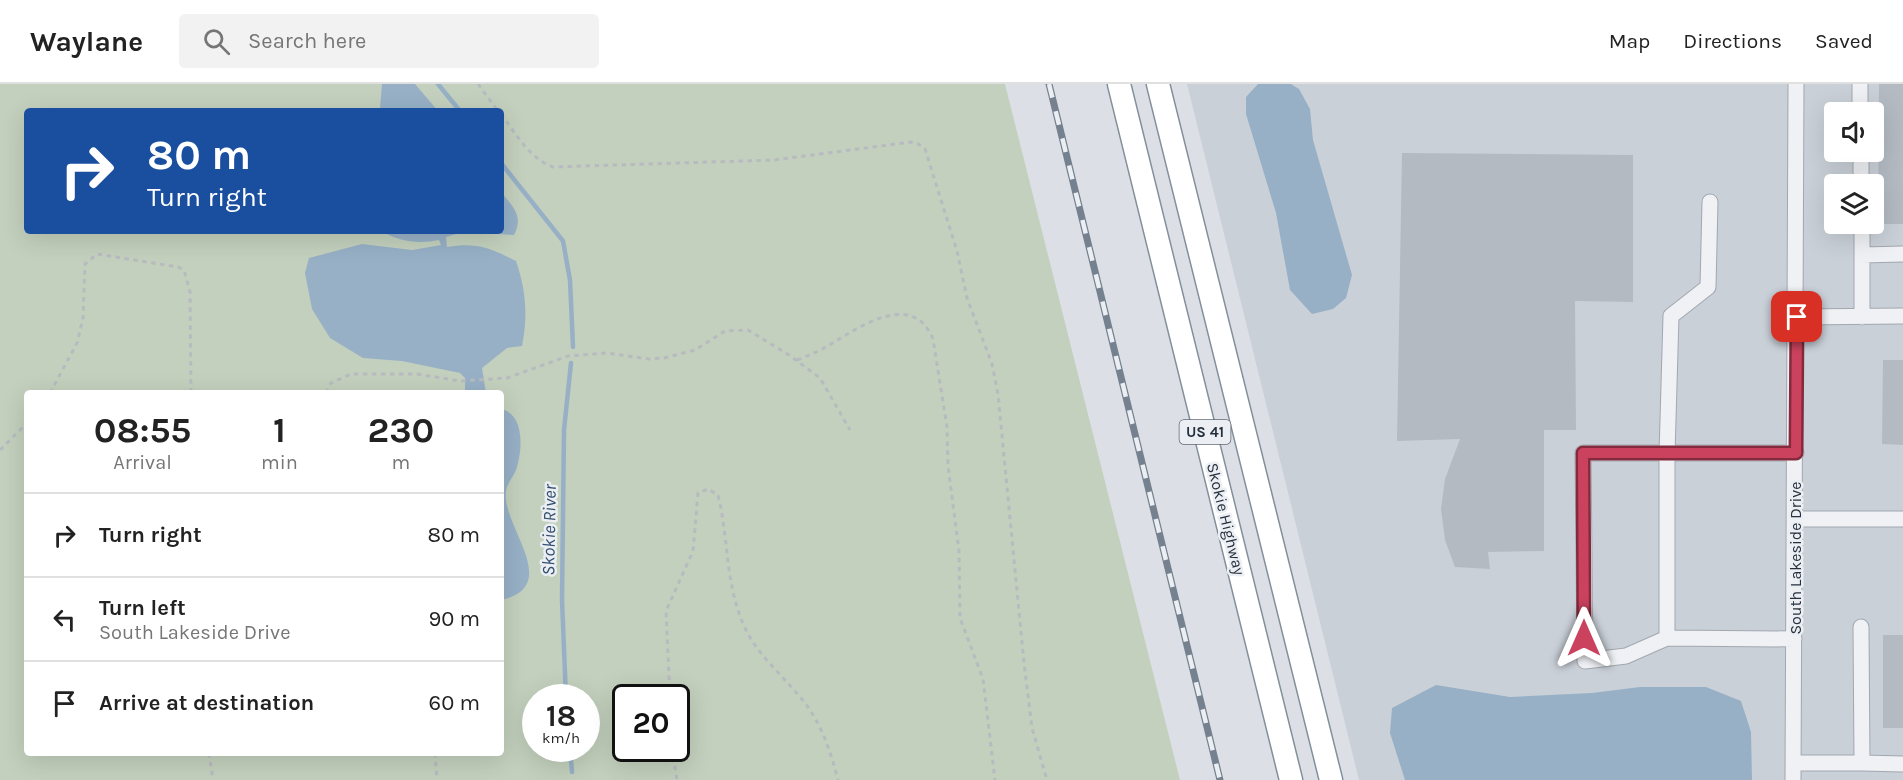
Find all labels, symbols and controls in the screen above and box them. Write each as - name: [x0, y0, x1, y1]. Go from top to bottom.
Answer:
- search box: [179, 14, 599, 68]
- text: Waylane: [30, 25, 143, 58]
- icon: search: [200, 25, 233, 58]
- text: Search here: [248, 28, 366, 54]
- text: Map: [1609, 29, 1650, 53]
- text: Directions: [1683, 29, 1782, 53]
- text: Saved: [1815, 29, 1873, 53]
- map controls: [1824, 102, 1884, 234]
- button: sound: [1824, 102, 1884, 162]
- text: 80 m: [147, 130, 251, 180]
- icon: right: [48, 132, 126, 210]
- button: layers: [1824, 174, 1884, 234]
- text: Turn right: [147, 181, 267, 213]
- pin: [1771, 291, 1822, 342]
- icon: arrive: [1780, 300, 1813, 333]
- text: 08:55: [94, 409, 191, 451]
- text: 1: [273, 409, 286, 451]
- text: 230: [367, 409, 434, 451]
- road number: US 41: [1180, 420, 1230, 444]
- text: Arrival: [113, 451, 172, 474]
- text: min: [261, 451, 298, 474]
- text: m: [391, 451, 410, 474]
- street label: Skokie Highway: [1203, 461, 1249, 578]
- street label: South Lakeside Drive: [1786, 481, 1805, 635]
- water label: Skokie River: [537, 483, 561, 576]
- icon: right: [48, 519, 81, 552]
- text: Turn right: [99, 522, 202, 548]
- text: 80 m: [428, 522, 480, 548]
- text: Turn left: [99, 595, 186, 621]
- icon: left: [48, 603, 81, 636]
- text: 90 m: [428, 606, 480, 632]
- position arrow: [1552, 606, 1616, 670]
- text: South Lakeside Drive: [99, 621, 290, 644]
- speed limit sign: 20: [612, 684, 690, 762]
- icon: arrive: [48, 687, 81, 720]
- text: Arrive at destination: [99, 690, 314, 716]
- text: 60 m: [429, 690, 480, 716]
- text: 18: [546, 698, 576, 734]
- text: km/h: [542, 729, 580, 747]

